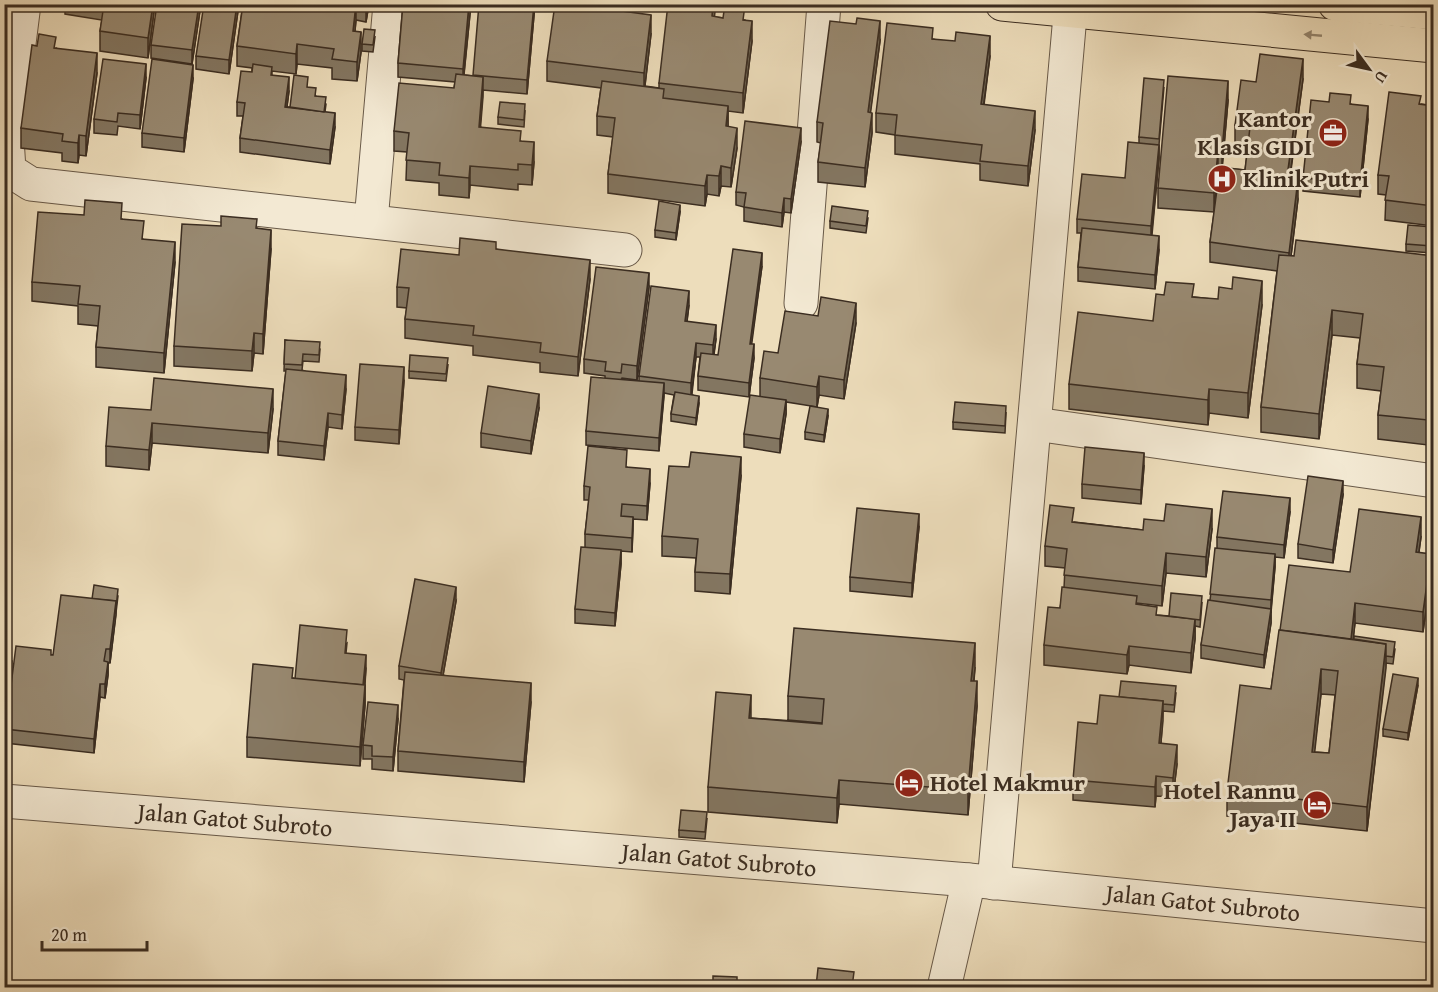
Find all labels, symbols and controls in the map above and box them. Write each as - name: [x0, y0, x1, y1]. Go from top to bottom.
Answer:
- one-way arrow: [1303, 30, 1322, 40]
- north arrow: [1339, 39, 1399, 99]
- text: U: [1368, 66, 1395, 88]
- place label: Kantor Klasis GIDI: [1197, 101, 1312, 164]
- office icon: Kantor Klasis GIDI: [1317, 117, 1349, 149]
- place label: Klinik Putri: [1243, 161, 1369, 196]
- hospital icon: Klinik Putri: [1206, 163, 1238, 195]
- place label: Hotel Makmur: [930, 765, 1085, 800]
- hotel icon: Hotel Makmur: [893, 767, 925, 799]
- place label: Hotel Rannu Jaya II: [1164, 773, 1296, 836]
- hotel icon: Hotel Rannu Jaya II: [1301, 789, 1333, 821]
- street label: Jalan Gatot Subroto: [133, 793, 334, 845]
- street label: Jalan Gatot Subroto: [617, 833, 818, 885]
- street label: Jalan Gatot Subroto: [1101, 875, 1302, 930]
- scale bar: [42, 914, 147, 952]
- text: 20 m: [51, 921, 87, 948]

